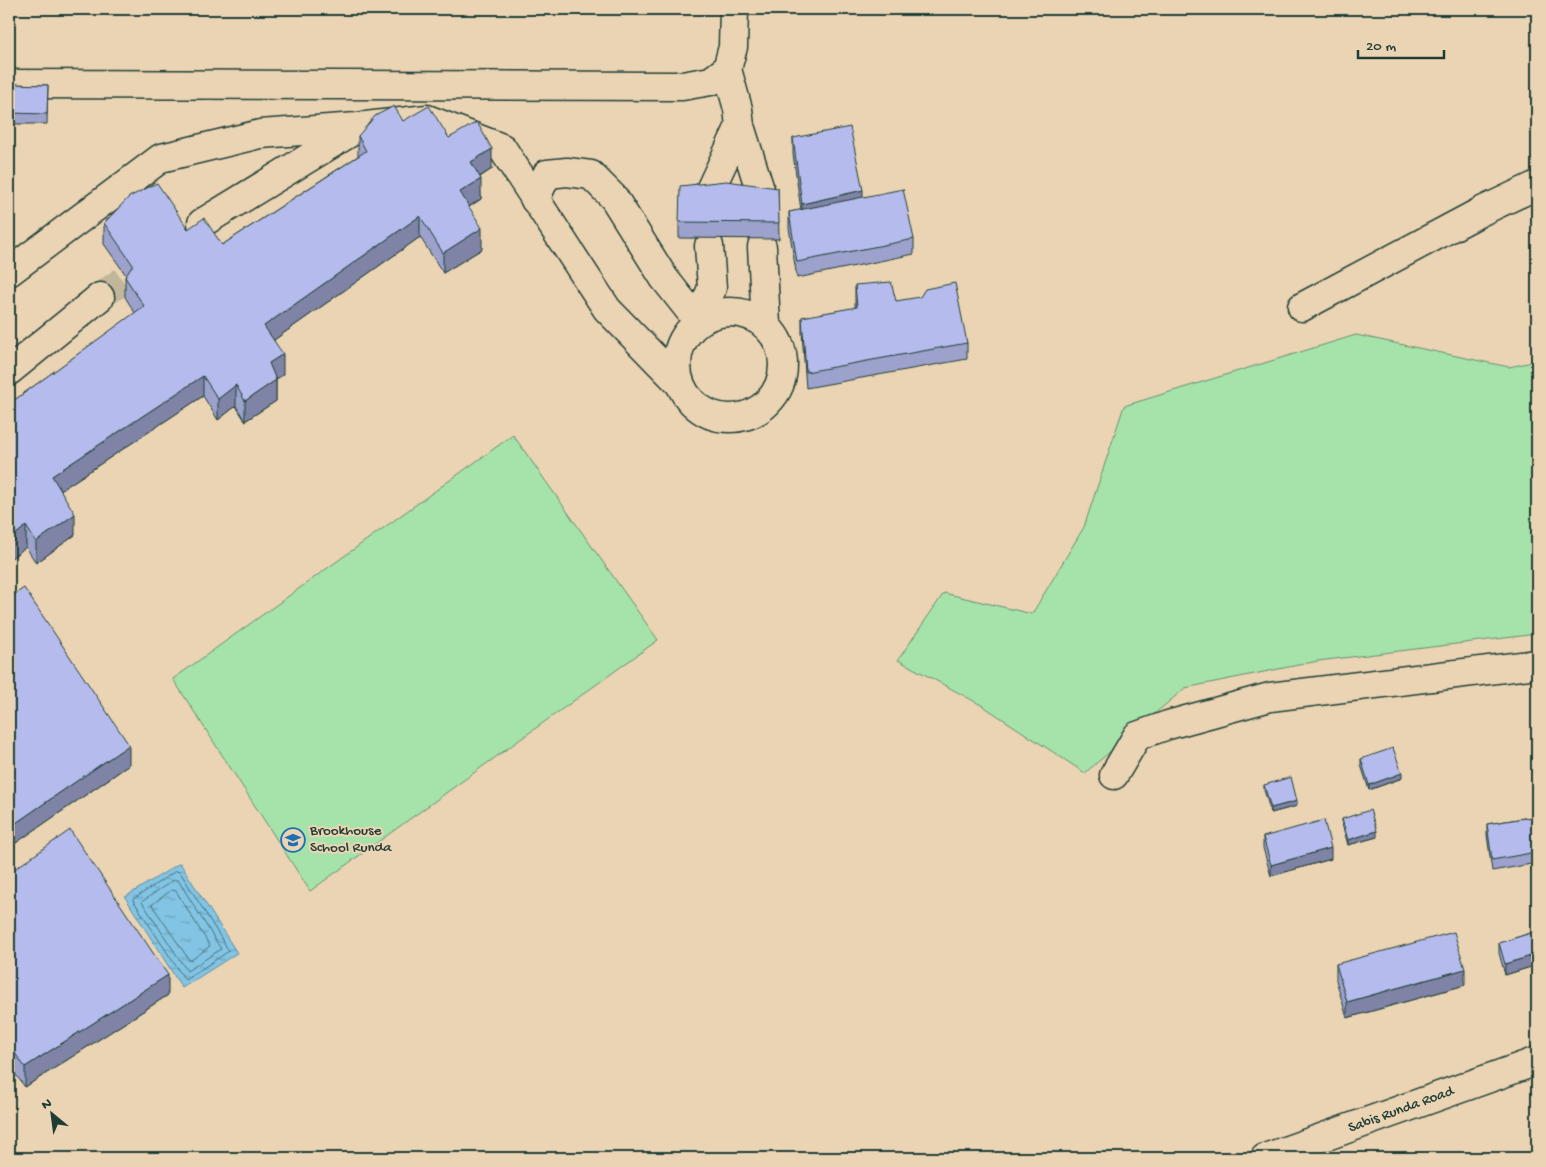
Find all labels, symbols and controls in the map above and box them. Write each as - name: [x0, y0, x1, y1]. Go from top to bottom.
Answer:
- scale bar: [1358, 28, 1445, 60]
- text: 20 m: [1366, 38, 1396, 56]
- place label: Brookhouse School Runda: [309, 822, 392, 857]
- school or university icon: Brookhouse School Runda: [280, 827, 306, 853]
- street label: Sabis Runda Road: [1346, 1082, 1457, 1137]
- north arrow: [28, 1090, 78, 1140]
- text: N: [39, 1095, 55, 1114]

